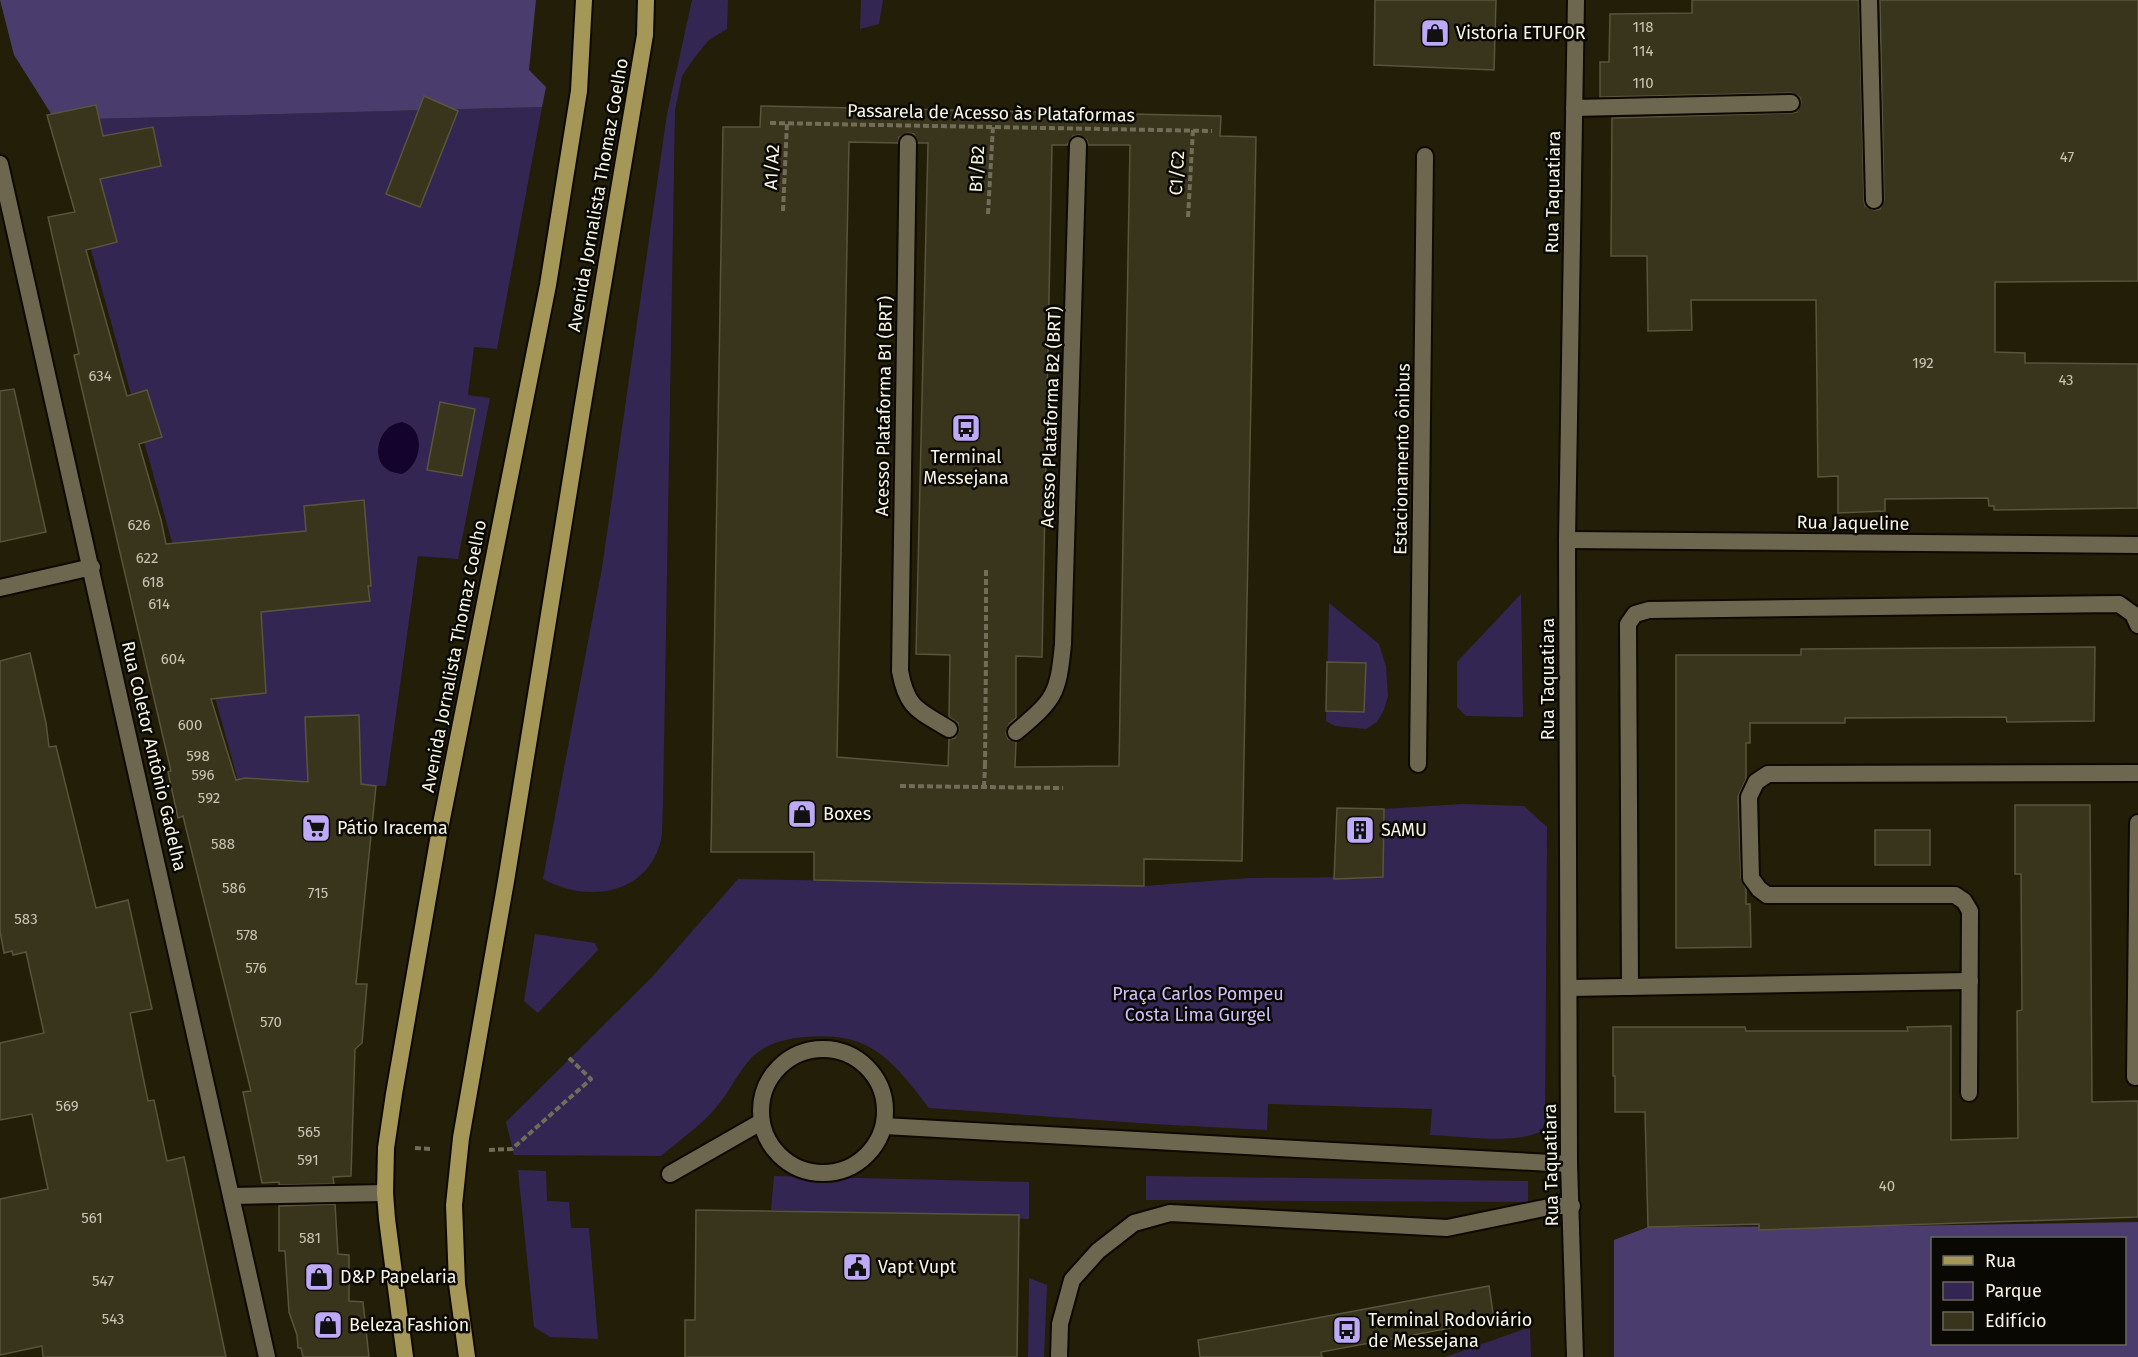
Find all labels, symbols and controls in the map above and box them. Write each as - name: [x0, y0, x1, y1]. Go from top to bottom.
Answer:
- shop icon: Vistoria ETUFOR: [1419, 17, 1451, 49]
- house number: 118: [1632, 18, 1654, 36]
- place label: Vistoria ETUFOR: [1456, 22, 1586, 44]
- house number: 114: [1633, 42, 1653, 60]
- street label: Avenida Jornalista Thomaz Coelho: [563, 57, 633, 333]
- house number: 110: [1632, 74, 1654, 92]
- street label: Passarela de Acesso às Plataformas: [847, 99, 1135, 127]
- street label: Rua Taquatiara: [1541, 130, 1565, 254]
- street label: A1/A2: [760, 144, 784, 190]
- street label: B1/B2: [965, 145, 989, 193]
- house number: 47: [2060, 148, 2074, 166]
- street label: C1/C2: [1165, 150, 1189, 196]
- street label: Acesso Plataforma B1 (BRT): [871, 296, 897, 516]
- street label: Acesso Plataforma B2 (BRT): [1036, 306, 1066, 528]
- house number: 192: [1912, 354, 1934, 372]
- street label: Estacionamento ônibus: [1389, 363, 1415, 555]
- house number: 634: [88, 367, 112, 385]
- house number: 43: [2058, 371, 2074, 389]
- bus stop icon: Terminal Messejana: [950, 412, 982, 444]
- place label: Terminal Messejana: [923, 446, 1009, 489]
- street label: Rua Jaqueline: [1796, 511, 1910, 535]
- house number: 626: [127, 516, 151, 534]
- street label: Avenida Jornalista Thomaz Coelho: [417, 518, 491, 794]
- house number: 622: [136, 549, 158, 567]
- house number: 618: [142, 573, 164, 591]
- house number: 614: [148, 595, 170, 613]
- street label: Rua Taquatiara: [1537, 618, 1559, 740]
- street label: Rua Coletor Antônio Gadelha: [117, 639, 191, 873]
- house number: 604: [161, 650, 185, 668]
- house number: 600: [178, 716, 202, 734]
- house number: 598: [186, 747, 210, 765]
- house number: 596: [191, 766, 215, 784]
- house number: 592: [198, 789, 220, 807]
- shop icon: Boxes: [786, 798, 818, 830]
- place label: Boxes: [823, 803, 871, 825]
- supermarket icon: Pátio Iracema: [300, 812, 332, 844]
- building icon: SAMU: [1344, 814, 1376, 846]
- place label: Pátio Iracema: [337, 817, 448, 839]
- place label: SAMU: [1381, 819, 1427, 841]
- house number: 588: [211, 835, 235, 853]
- house number: 586: [222, 879, 246, 897]
- house number: 715: [308, 884, 328, 902]
- house number: 583: [14, 910, 38, 928]
- house number: 578: [236, 926, 258, 944]
- house number: 576: [245, 959, 267, 977]
- park label: Praça Carlos Pompeu Costa Lima Gurgel: [1112, 983, 1284, 1026]
- house number: 570: [260, 1013, 282, 1031]
- house number: 569: [55, 1097, 79, 1115]
- street label: Rua Taquatiara: [1539, 1103, 1563, 1227]
- house number: 565: [298, 1123, 320, 1141]
- house number: 591: [297, 1151, 319, 1169]
- house number: 40: [1879, 1177, 1895, 1195]
- house number: 561: [81, 1209, 103, 1227]
- house number: 581: [299, 1229, 321, 1247]
- legend: [1931, 1237, 2126, 1345]
- text: Rua: [1985, 1250, 2016, 1272]
- public building icon: Vapt Vupt: [841, 1251, 873, 1283]
- place label: Vapt Vupt: [878, 1256, 957, 1278]
- shop icon: D&P Papelaria: [303, 1261, 335, 1293]
- place label: D&P Papelaria: [340, 1266, 457, 1288]
- house number: 547: [92, 1272, 114, 1290]
- text: Parque: [1985, 1280, 2042, 1302]
- shop icon: Beleza Fashion: [312, 1309, 344, 1341]
- place label: Terminal Rodoviário de Messejana: [1368, 1309, 1532, 1352]
- house number: 543: [102, 1310, 124, 1328]
- text: Edifício: [1985, 1310, 2047, 1332]
- place label: Beleza Fashion: [349, 1314, 469, 1336]
- bus stop icon: Terminal Rodoviário de Messejana: [1331, 1314, 1363, 1346]

